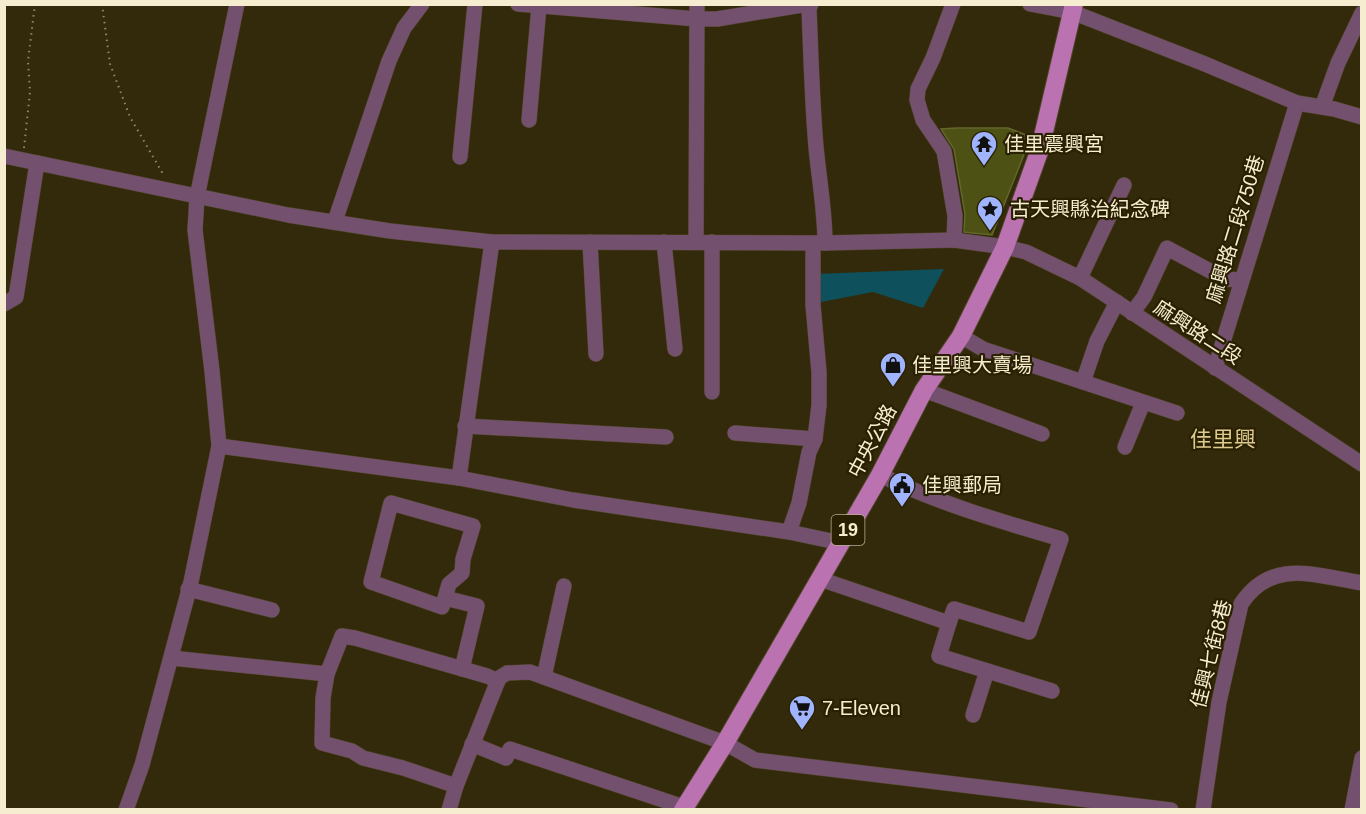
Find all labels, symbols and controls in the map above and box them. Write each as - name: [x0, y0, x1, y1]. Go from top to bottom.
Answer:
- temple icon: 佳里震興宮: [969, 129, 999, 167]
- place label: 佳里震興宮: [1004, 133, 1104, 155]
- street label: 麻興路二段750巷: [1202, 152, 1268, 306]
- place icon: 古天興縣治紀念碑: [975, 194, 1005, 232]
- place label: 古天興縣治紀念碑: [1010, 198, 1170, 220]
- street label: 麻興路二段: [1150, 296, 1246, 368]
- shop icon: 佳里興大賣場: [878, 350, 908, 388]
- place label: 佳里興大賣場: [912, 354, 1032, 376]
- street label: 中央公路: [844, 401, 900, 481]
- district label: 佳里興: [1190, 427, 1256, 452]
- public building icon: 佳興郵局: [887, 470, 917, 508]
- place label: 佳興郵局: [922, 474, 1002, 496]
- road number: 19: [832, 515, 864, 545]
- street label: 佳興七街8巷: [1187, 597, 1235, 711]
- supermarket icon: 7-Eleven: [787, 693, 817, 731]
- place label: 7-Eleven: [822, 697, 901, 719]

